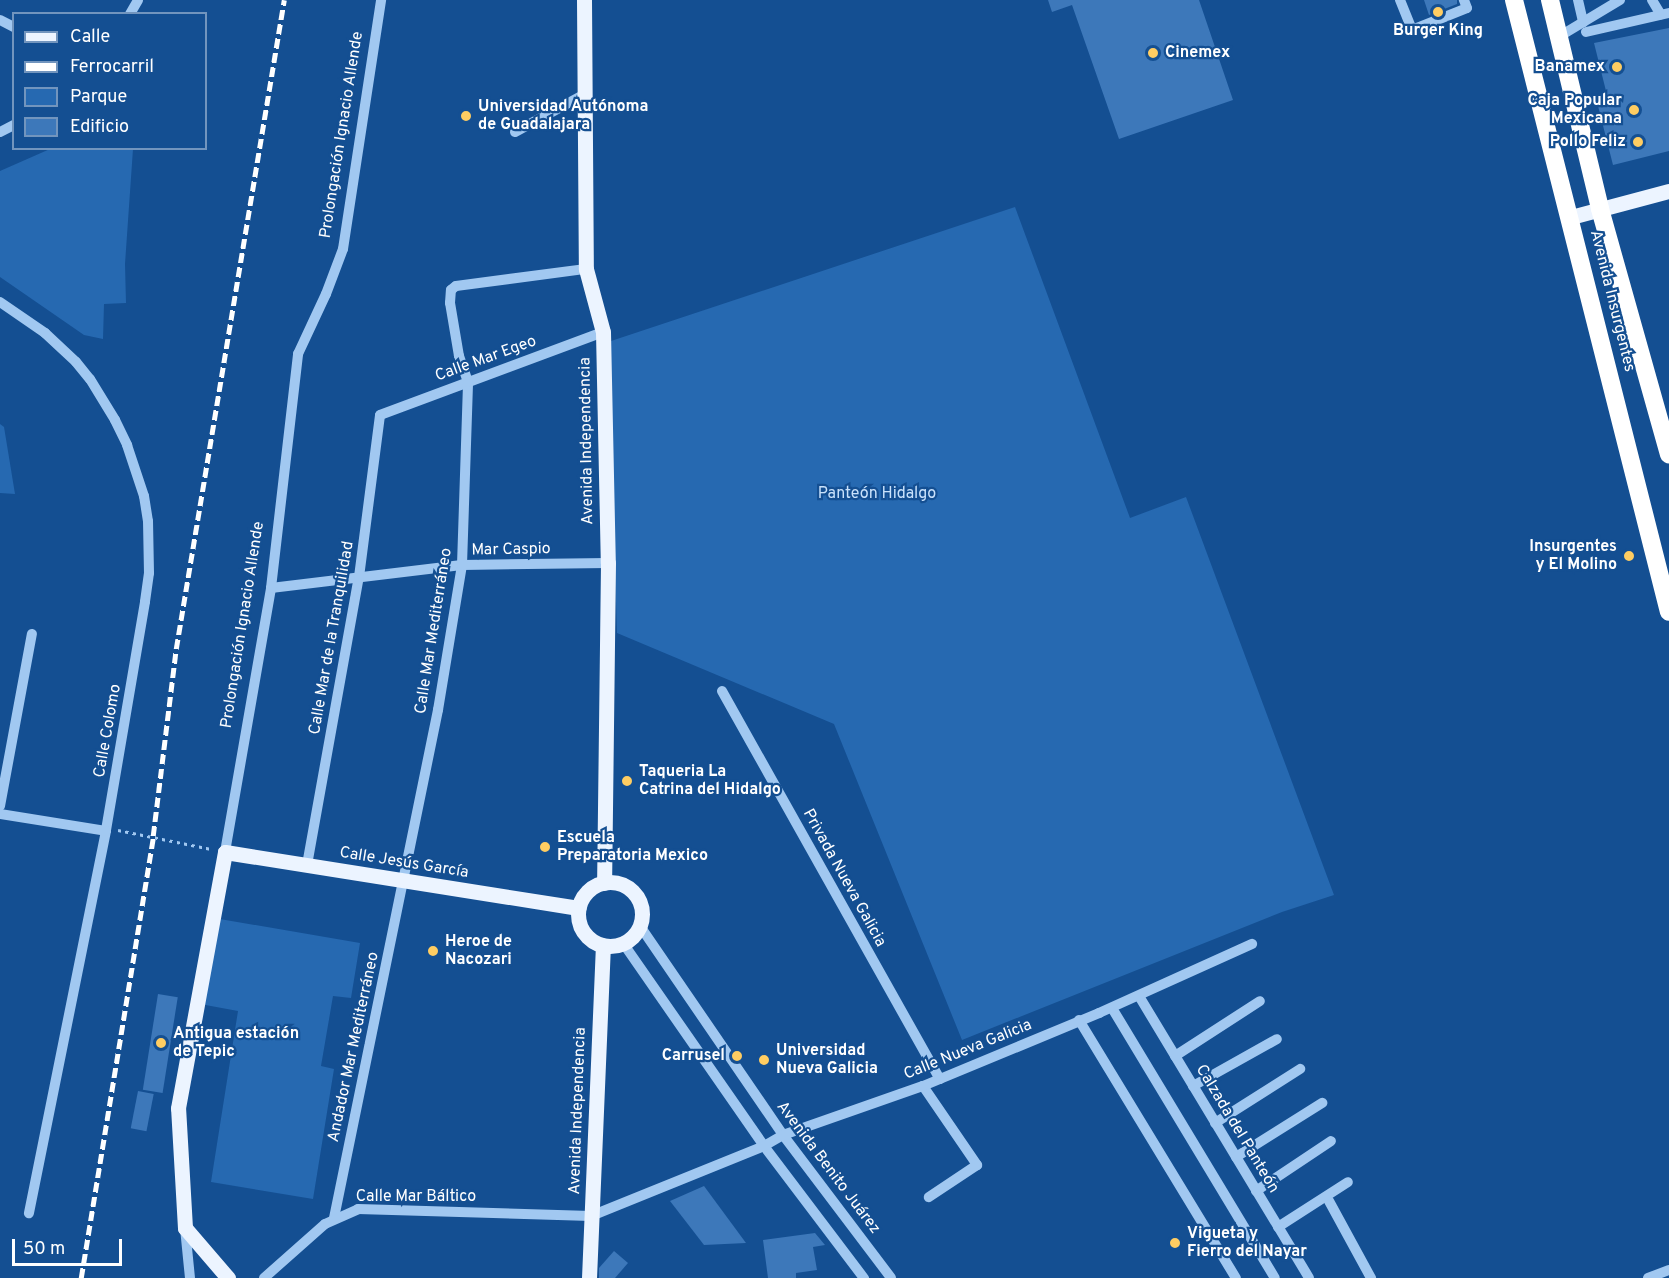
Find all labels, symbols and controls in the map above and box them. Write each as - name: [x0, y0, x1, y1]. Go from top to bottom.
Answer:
- marker: Burger King: [1431, 5, 1445, 19]
- legend: [12, 12, 207, 150]
- place label: Burger King: [1393, 21, 1483, 41]
- text: Calle: [70, 26, 110, 49]
- street label: Prolongación Ignacio Allende: [316, 30, 368, 240]
- place label: Cinemex: [1165, 43, 1230, 63]
- marker: Cinemex: [1146, 46, 1160, 60]
- text: Ferrocarril: [70, 56, 154, 79]
- place label: Banamex: [1534, 57, 1605, 77]
- marker: Banamex: [1610, 60, 1624, 74]
- text: Parque: [70, 86, 127, 109]
- place label: Caja Popular Mexicana: [1527, 91, 1622, 129]
- place label: Universidad Autónoma de Guadalajara: [478, 97, 649, 135]
- marker: Caja Popular Mexicana: [1627, 103, 1641, 117]
- marker: Universidad Autónoma de Guadalajara: [459, 109, 473, 123]
- text: Edificio: [70, 116, 129, 139]
- place label: Pollo Feliz: [1550, 132, 1626, 152]
- marker: Pollo Feliz: [1631, 135, 1645, 149]
- street label: Avenida Insurgentes: [1585, 228, 1639, 374]
- street label: Calle Mar Egeo: [433, 332, 539, 386]
- street label: Avenida Independencia: [576, 357, 598, 525]
- park label: Panteón Hidalgo: [818, 484, 936, 504]
- street label: Prolongación Ignacio Allende: [217, 520, 269, 730]
- place label: Insurgentes y El Molino: [1529, 537, 1617, 575]
- street label: Calle Mar de la Tranquilidad: [305, 539, 359, 737]
- street label: Mar Caspio: [471, 540, 551, 560]
- street label: Calle Mar Mediterráneo: [411, 547, 457, 715]
- marker: Insurgentes y El Molino: [1622, 549, 1636, 563]
- street label: Calle Colomo: [90, 683, 126, 779]
- place label: Taqueria La Catrina del Hidalgo: [639, 762, 781, 800]
- marker: Taqueria La Catrina del Hidalgo: [620, 774, 634, 788]
- street label: Privada Nueva Galicia: [798, 806, 890, 950]
- place label: Escuela Preparatoria Mexico: [557, 828, 708, 866]
- marker: Escuela Preparatoria Mexico: [538, 840, 552, 854]
- street label: Calle Jesús García: [338, 843, 470, 883]
- place label: Heroe de Nacozari: [445, 932, 512, 970]
- marker: Heroe de Nacozari: [426, 944, 440, 958]
- street label: Andador Mar Mediterráneo: [324, 950, 384, 1144]
- street label: Calle Nueva Galicia: [901, 1016, 1035, 1084]
- place label: Antigua estación de Tepic: [173, 1024, 299, 1062]
- street label: Avenida Independencia: [565, 1027, 591, 1195]
- marker: Antigua estación de Tepic: [154, 1036, 168, 1050]
- place label: Universidad Nueva Galicia: [776, 1041, 878, 1079]
- place label: Carrusel: [662, 1046, 725, 1066]
- marker: Carrusel: [730, 1049, 744, 1063]
- marker: Universidad Nueva Galicia: [757, 1053, 771, 1067]
- street label: Calzada del Panteón: [1191, 1061, 1283, 1197]
- street label: Avenida Benito Juárez: [772, 1098, 884, 1238]
- street label: Calle Mar Báltico: [356, 1187, 476, 1207]
- place label: Vigueta y Fierro del Nayar: [1187, 1224, 1307, 1262]
- scale bar: [15, 1227, 124, 1265]
- marker: Vigueta y Fierro del Nayar: [1168, 1236, 1182, 1250]
- text: 50 m: [23, 1238, 65, 1261]

